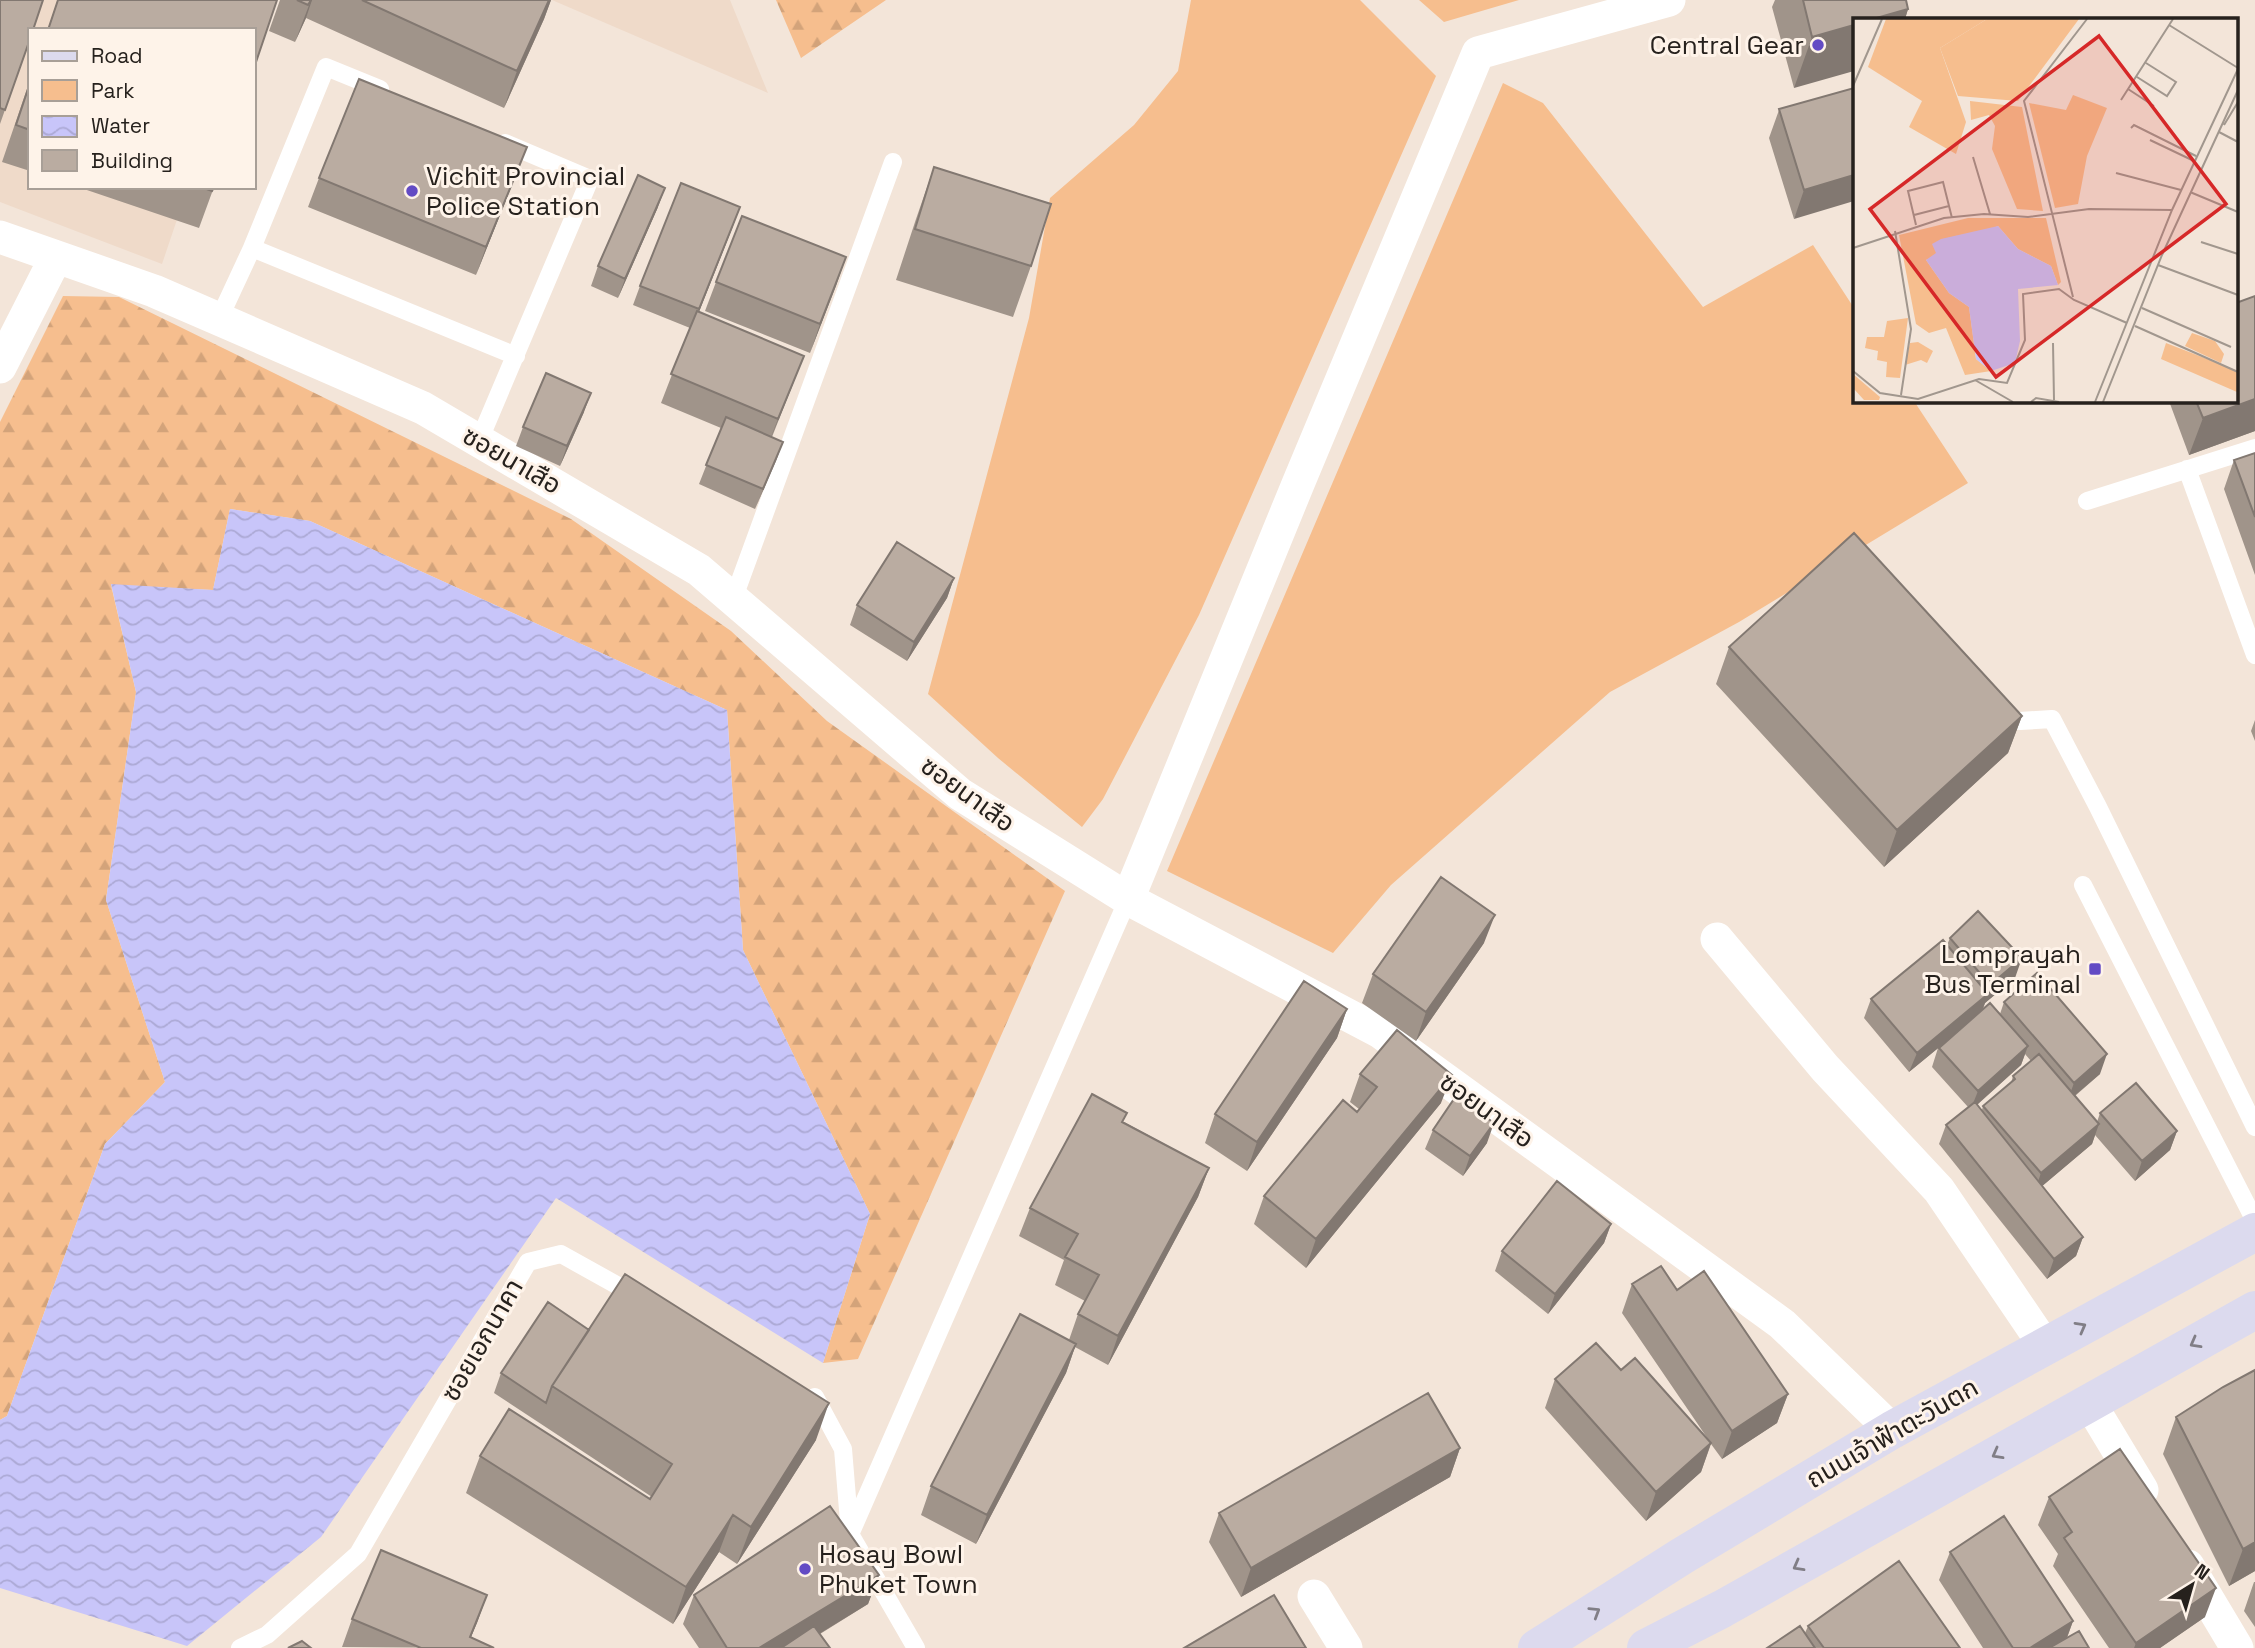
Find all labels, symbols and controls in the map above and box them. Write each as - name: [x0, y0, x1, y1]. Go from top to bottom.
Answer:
- inset map: [1853, 18, 2238, 402]
- legend: [28, 28, 256, 189]
- place label: Central Gear: [1650, 28, 1804, 62]
- marker: Central Gear: [1810, 37, 1826, 53]
- text: Road: [91, 42, 143, 69]
- text: Park: [91, 77, 135, 104]
- text: Water: [91, 112, 150, 139]
- text: Building: [91, 147, 173, 174]
- place label: Vichit Provincial Police Station: [426, 159, 625, 223]
- marker: Vichit Provincial Police Station: [404, 183, 420, 199]
- street label: ซอยนาเสือ: [457, 418, 567, 502]
- street label: ซอยนาเสือ: [914, 748, 1022, 840]
- place label: Lomprayah Bus Terminal: [1924, 937, 2081, 1001]
- marker: Lomprayah Bus Terminal: [2087, 961, 2103, 977]
- street label: ซอยนาเสือ: [1433, 1064, 1541, 1156]
- street label: ซอยเอกนาคา: [433, 1273, 531, 1407]
- one-way arrow: [2073, 1322, 2086, 1335]
- one-way arrow: [2190, 1335, 2203, 1348]
- street label: ถนนเจ้าฟ้าตะวันตก: [1800, 1370, 1984, 1496]
- one-way arrow: [1991, 1446, 2004, 1459]
- place label: Hosay Bowl Phuket Town: [819, 1537, 978, 1601]
- north arrow: [2157, 1550, 2227, 1620]
- one-way arrow: [1793, 1558, 1806, 1571]
- text: N: [2189, 1558, 2215, 1586]
- marker: Hosay Bowl Phuket Town: [797, 1561, 813, 1577]
- one-way arrow: [1587, 1607, 1600, 1620]

